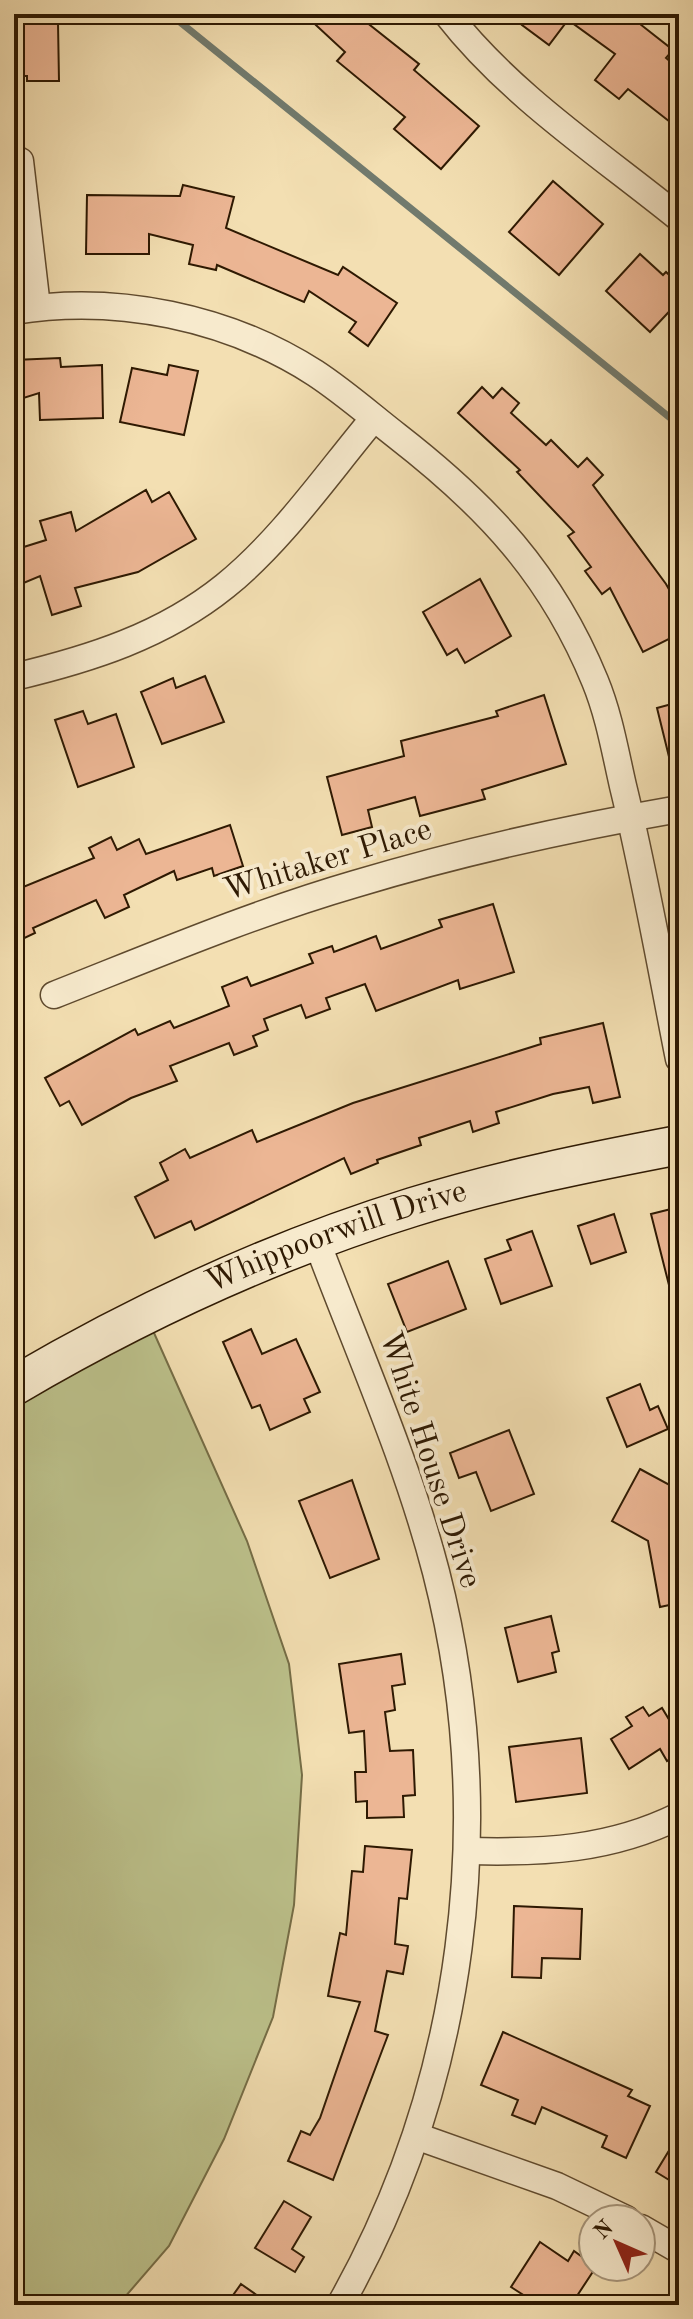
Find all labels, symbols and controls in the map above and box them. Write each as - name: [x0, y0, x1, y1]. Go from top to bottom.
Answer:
- street label: Whitaker Place: [220, 814, 436, 908]
- street label: Whippoorwill Drive: [201, 1176, 470, 1300]
- street label: White House Drive: [372, 1328, 486, 1592]
- north arrow: [577, 2203, 657, 2283]
- text: N: [591, 2216, 618, 2244]

